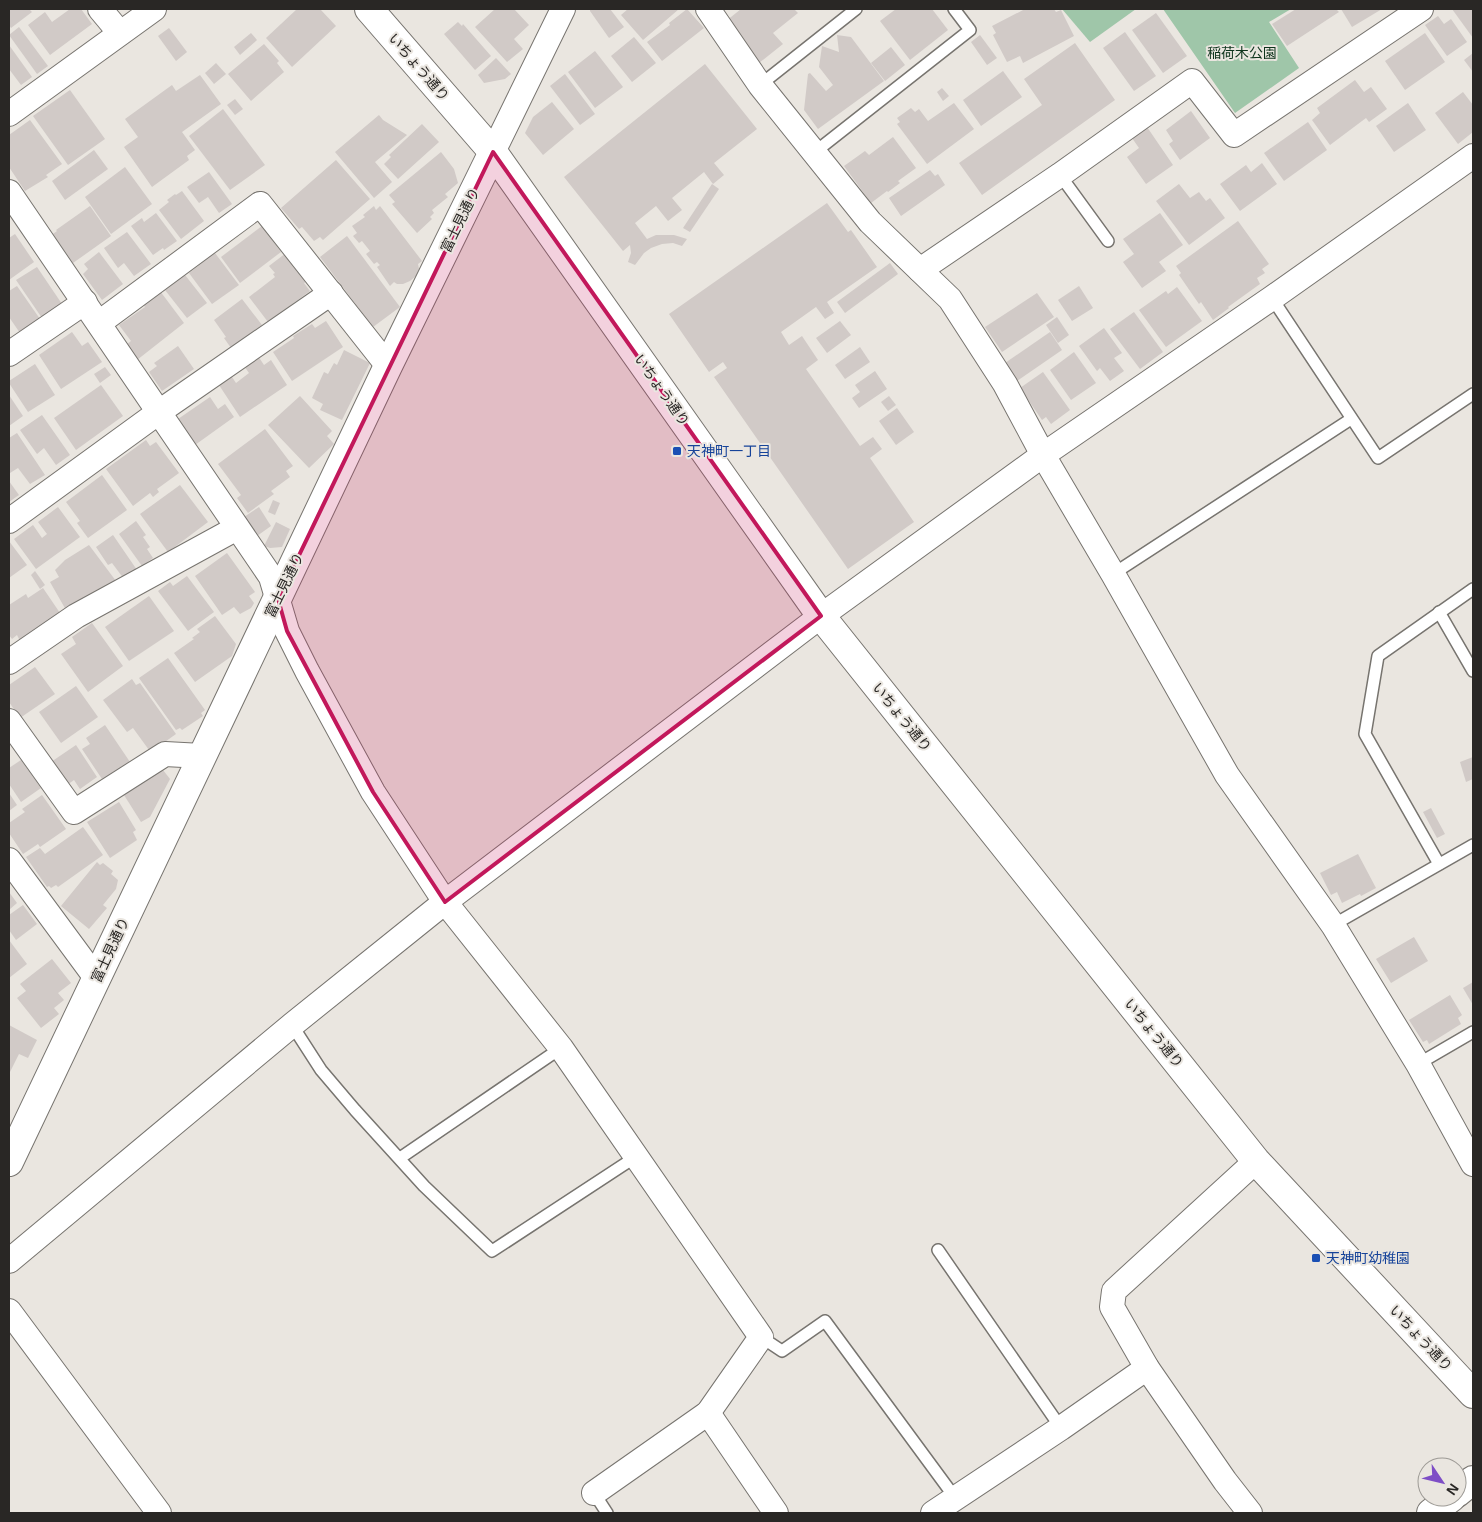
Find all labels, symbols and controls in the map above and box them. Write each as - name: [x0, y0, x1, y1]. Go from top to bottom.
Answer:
- street label: いちょう通り: [385, 30, 453, 104]
- park label: 稲荷木公園: [1207, 45, 1277, 61]
- street label: 富士見通り: [437, 185, 483, 255]
- street label: いちょう通り: [631, 351, 693, 429]
- place label: 天神町一丁目: [687, 443, 771, 459]
- marker: 天神町一丁目: [671, 445, 683, 457]
- street label: 富士見通り: [261, 550, 307, 620]
- street label: いちょう通り: [869, 679, 935, 755]
- street label: 富士見通り: [88, 915, 132, 985]
- street label: いちょう通り: [1121, 995, 1187, 1071]
- place label: 天神町幼稚園: [1326, 1250, 1410, 1266]
- marker: 天神町幼稚園: [1310, 1252, 1322, 1264]
- street label: いちょう通り: [1387, 1302, 1455, 1374]
- north arrow: [1417, 1457, 1467, 1507]
- text: N: [1443, 1481, 1462, 1498]

